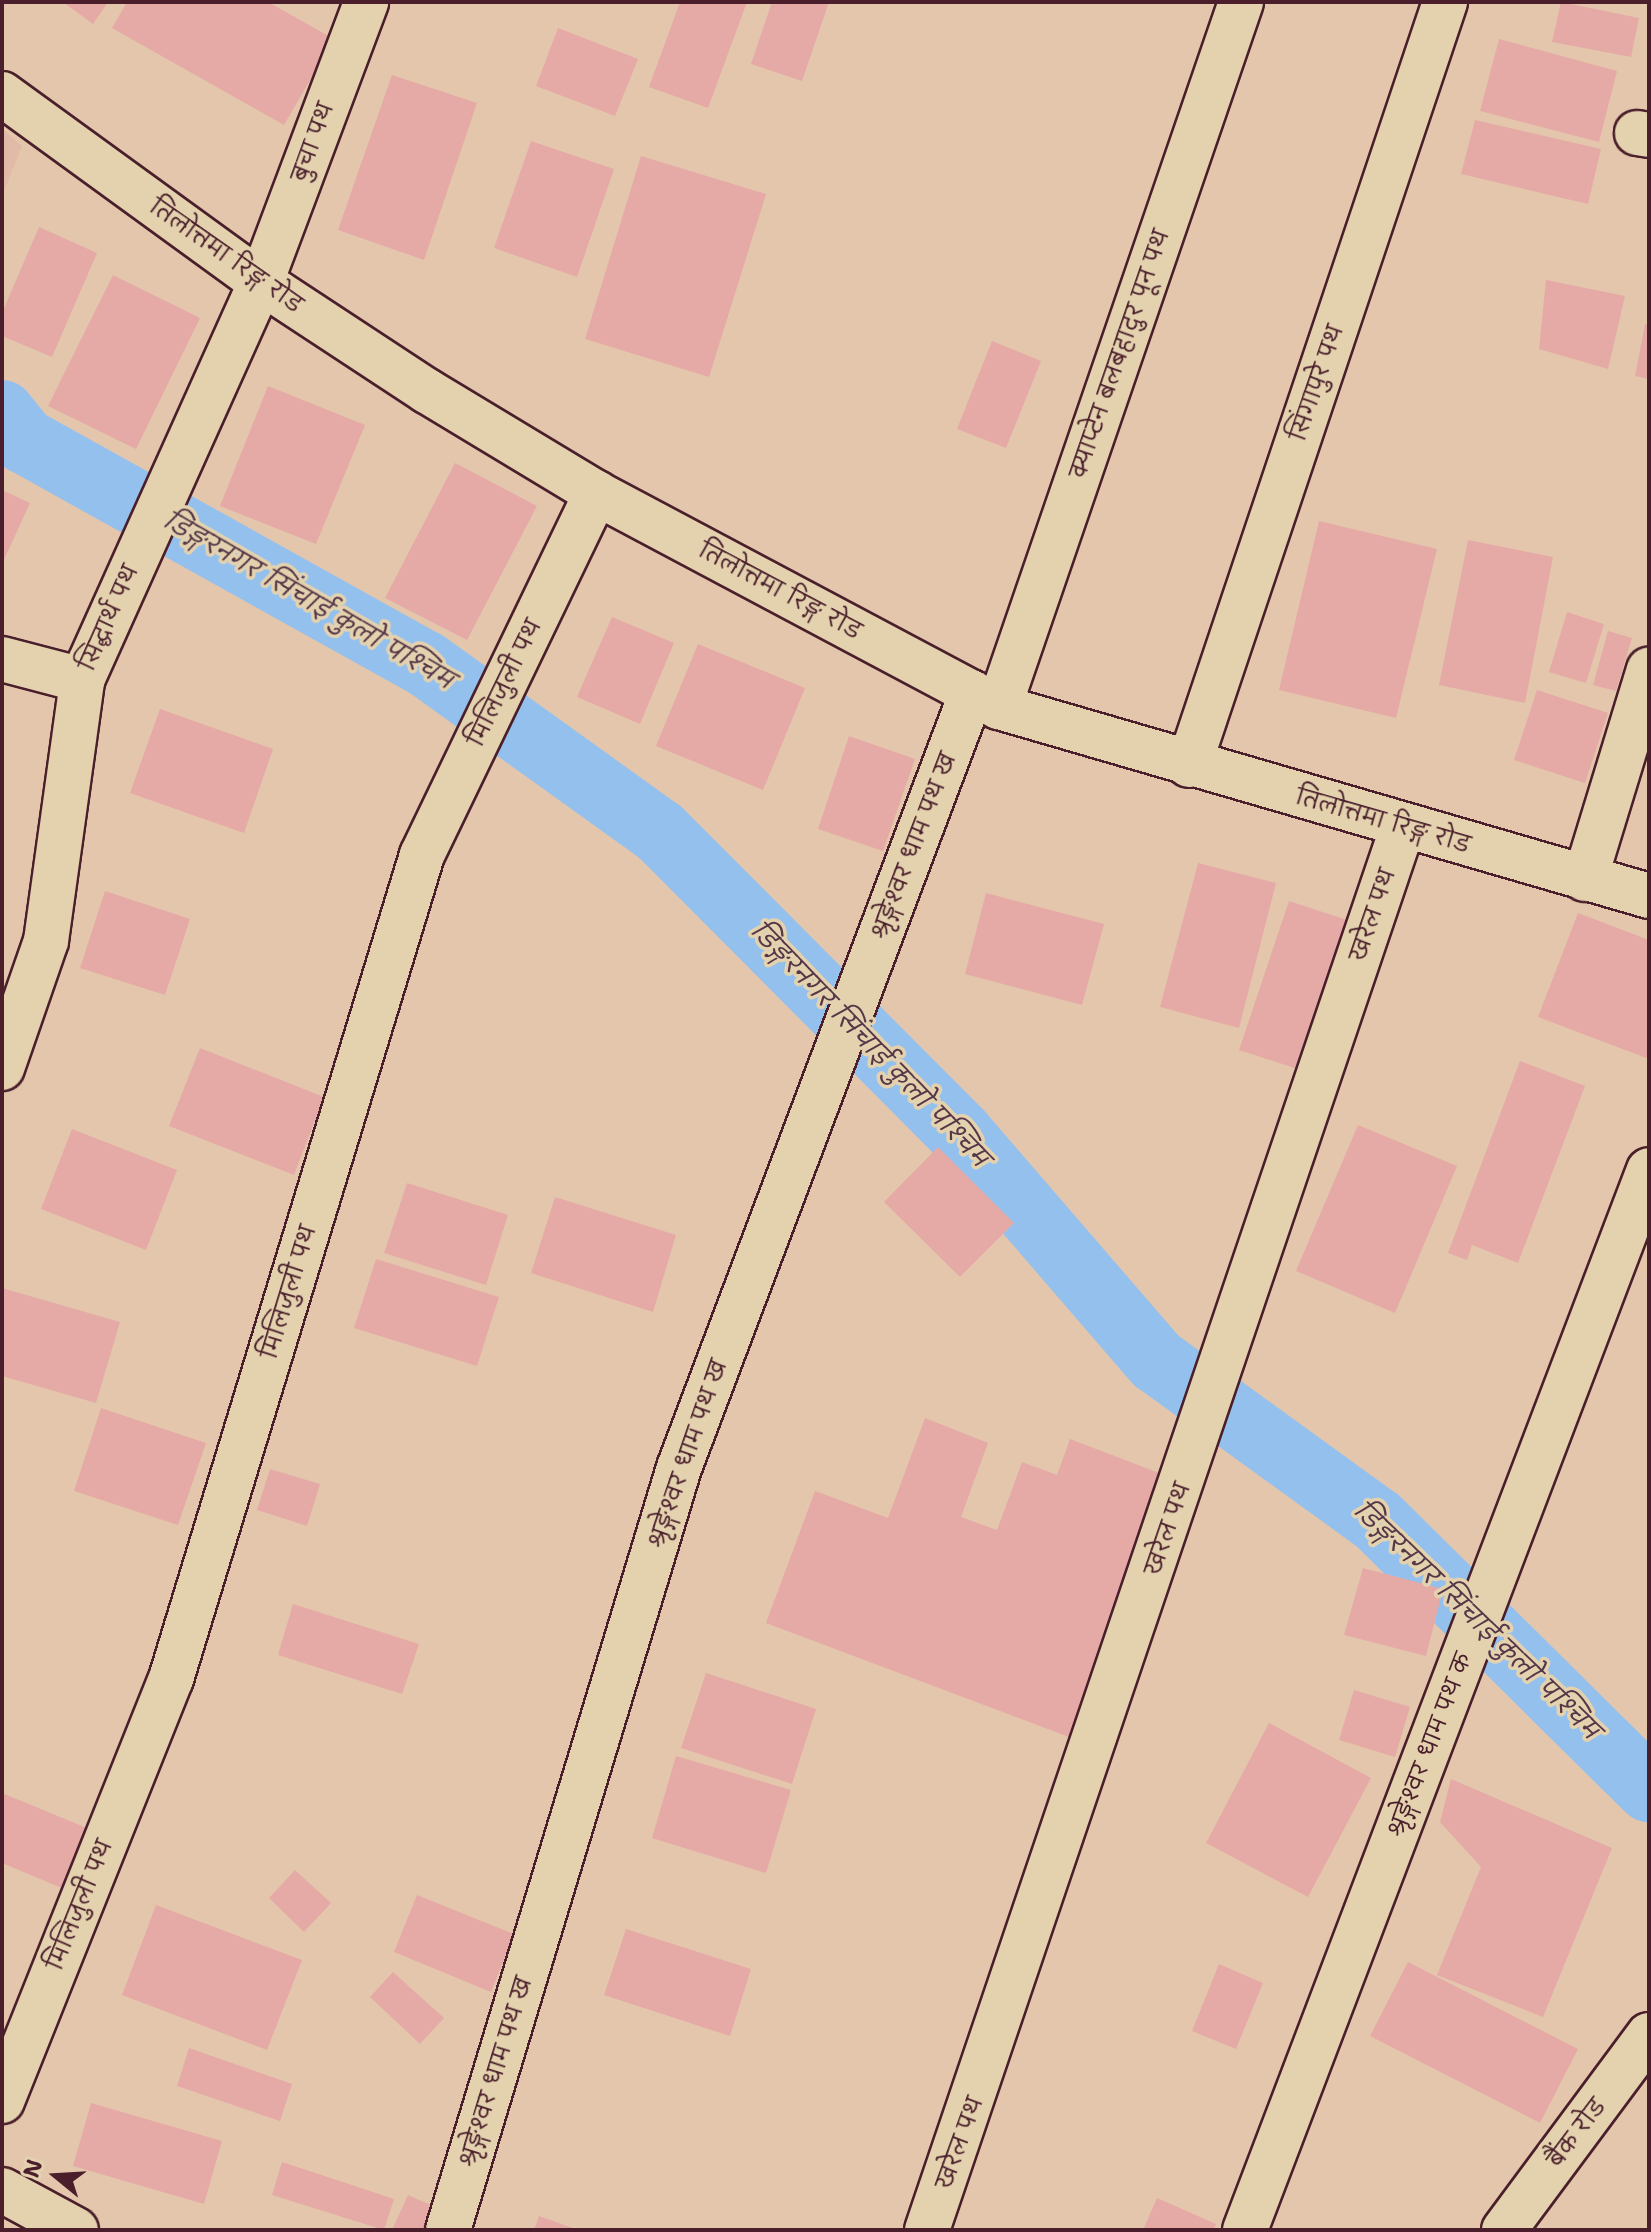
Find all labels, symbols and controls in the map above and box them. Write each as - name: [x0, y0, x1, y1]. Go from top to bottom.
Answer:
- street label: बुचा पथ: [287, 99, 339, 185]
- street label: तिलोत्तमा रिङ्ग रोड: [145, 194, 307, 318]
- street label: क्याप्टेन बलबहादुर पून पथ: [1065, 226, 1175, 482]
- street label: सिंगापुरे पथ: [1285, 322, 1349, 444]
- water label: डिङ्गरनगर सिंचाई कुलो पश्चिम: [158, 506, 458, 696]
- street label: तिलोत्तमा रिङ्ग रोड: [694, 537, 866, 645]
- street label: सिद्धार्थ पथ: [74, 561, 144, 675]
- street label: मिलिजुली पथ: [463, 615, 547, 751]
- street label: श्रृङ्गेश्वर धाम पथ ख: [866, 749, 962, 943]
- street label: तिलोत्तमा रिङ्ग रोड: [1293, 783, 1473, 859]
- street label: खरेल पथ: [1345, 866, 1401, 964]
- water label: डिङ्गरनगर सिंचाई कुलो पश्चिम: [744, 917, 994, 1173]
- street label: मिलिजुली पथ: [256, 1222, 322, 1362]
- street label: श्रृङ्गेश्वर धाम पथ ख: [643, 1356, 733, 1552]
- street label: खरेल पथ: [1140, 1480, 1196, 1578]
- water label: डिङ्गरनगर सिंचाई कुलो पश्चिम: [1348, 1496, 1604, 1746]
- street label: श्रृङ्गेश्वर धाम पथ क: [1383, 1649, 1477, 1841]
- street label: मिलिजुली पथ: [42, 1836, 118, 1974]
- street label: श्रृङ्गेश्वर धाम पथ ख: [454, 1974, 538, 2170]
- street label: बैंक रोड: [1543, 2093, 1611, 2173]
- street label: खरेल पथ: [931, 2094, 989, 2192]
- north arrow: [16, 2136, 96, 2216]
- text: N: [16, 2156, 49, 2181]

